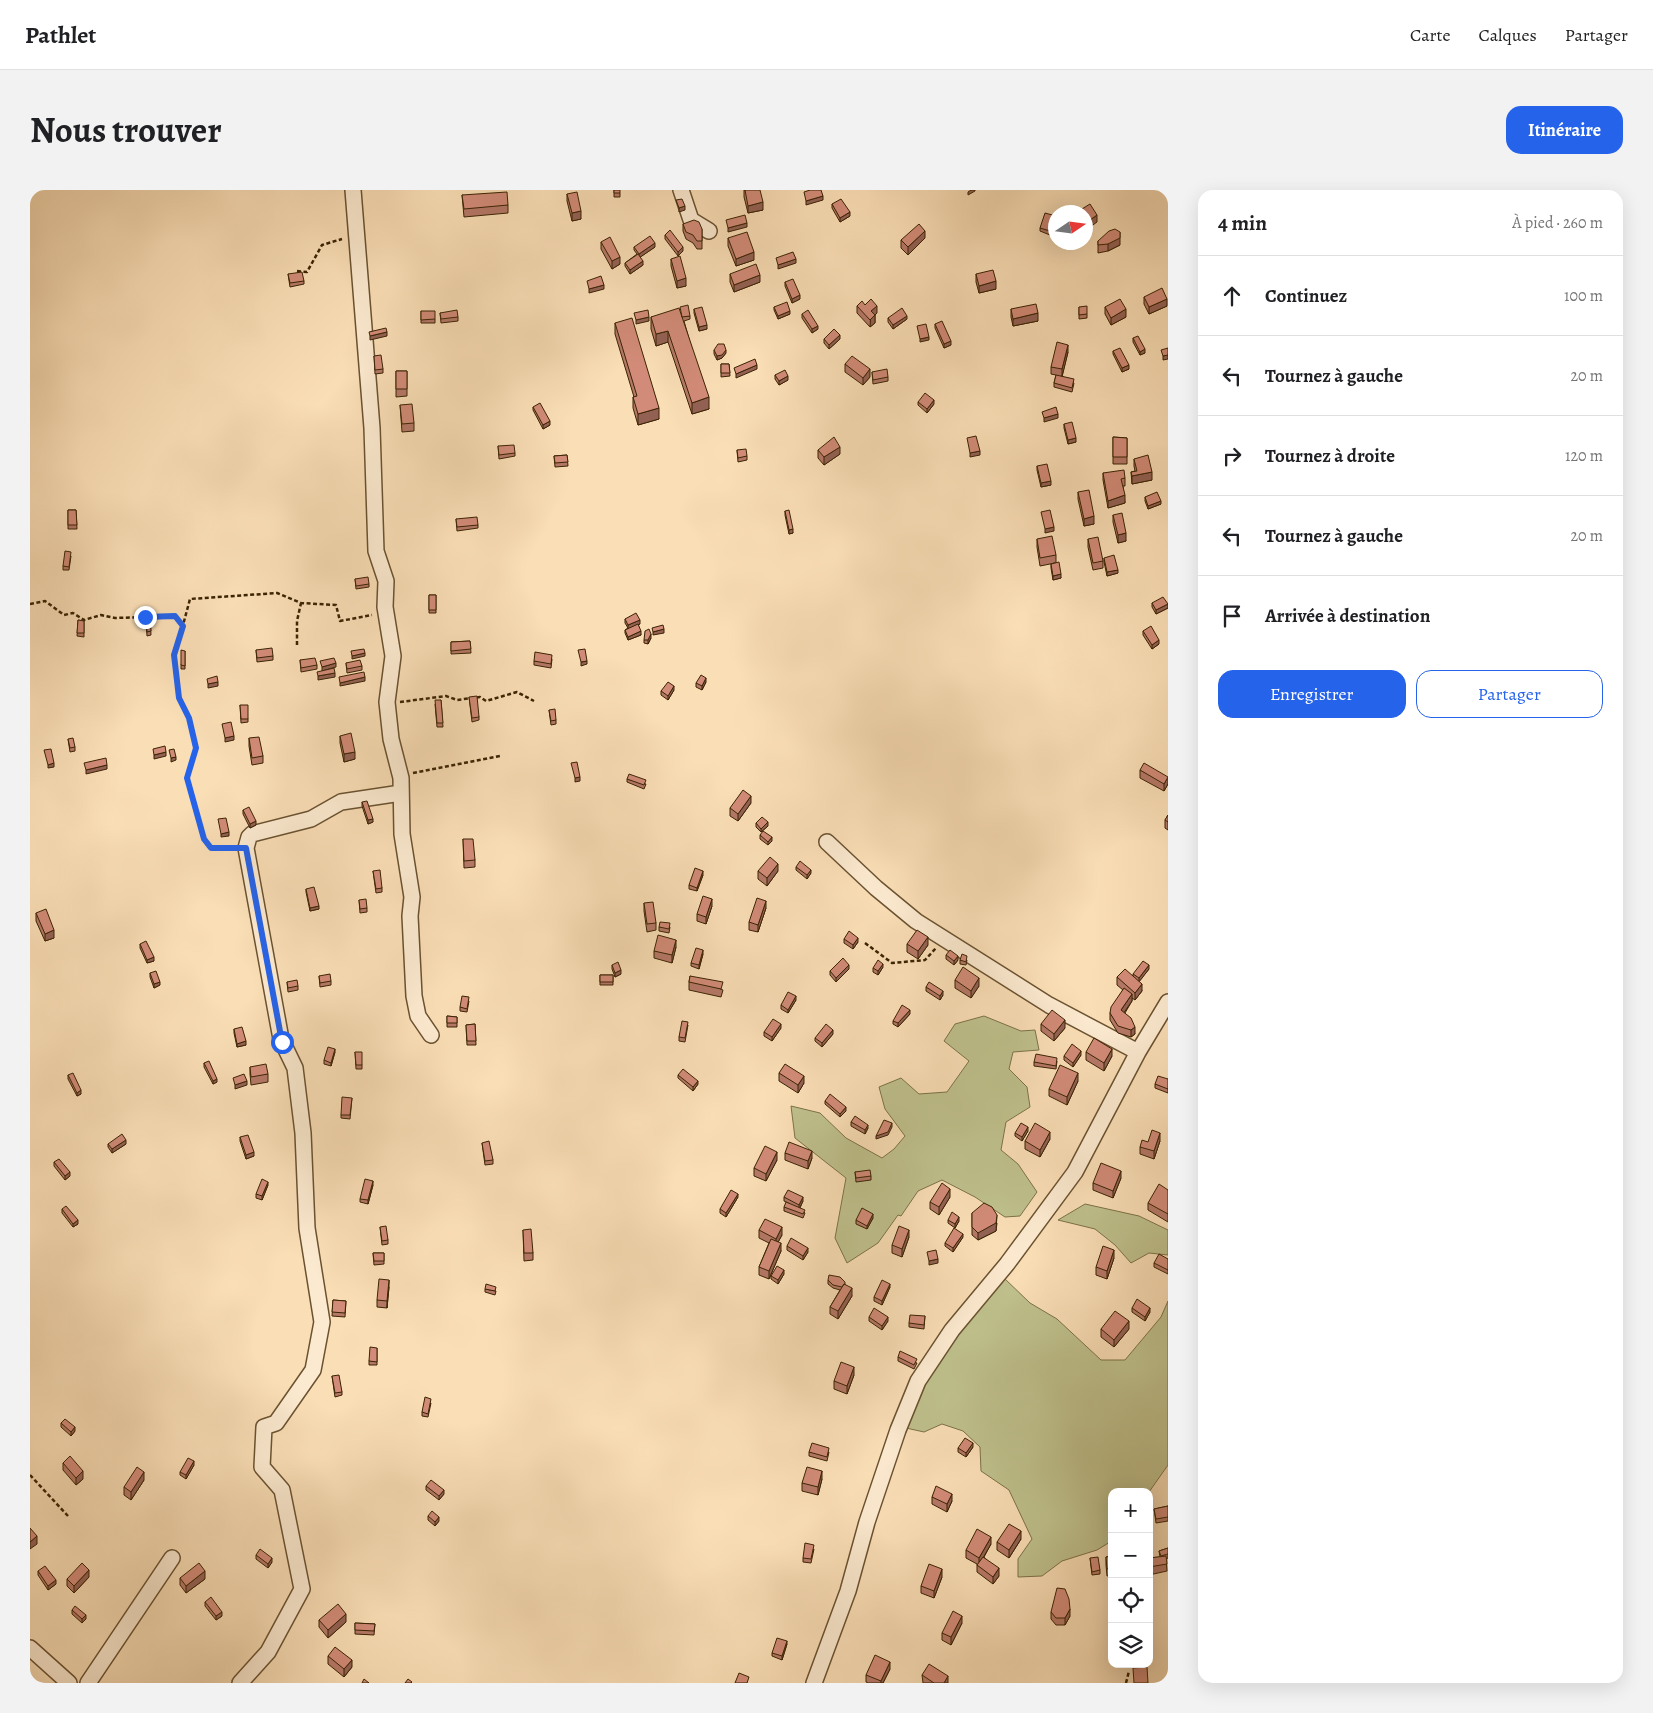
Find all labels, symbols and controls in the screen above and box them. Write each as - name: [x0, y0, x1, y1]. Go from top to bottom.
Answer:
- text: Pathlet: [25, 19, 96, 51]
- text: Carte: [1410, 23, 1450, 47]
- text: Calques: [1478, 23, 1537, 47]
- text: Partager: [1565, 23, 1628, 47]
- text: Nous trouver: [30, 106, 222, 154]
- button: Itinéraire: [1506, 106, 1623, 154]
- north arrow: [1048, 205, 1093, 250]
- text: 4 min: [1218, 209, 1267, 237]
- text: À pied · 260 m: [1512, 212, 1603, 234]
- icon: ahead: [1218, 282, 1246, 310]
- text: Continuez: [1265, 283, 1347, 309]
- text: 100 m: [1564, 285, 1603, 307]
- icon: left: [1218, 362, 1246, 390]
- text: Tournez à gauche: [1265, 363, 1403, 389]
- text: 20 m: [1570, 365, 1603, 387]
- icon: right: [1218, 442, 1246, 470]
- text: Tournez à droite: [1265, 443, 1395, 469]
- text: 120 m: [1565, 445, 1603, 467]
- icon: left: [1218, 522, 1246, 550]
- text: Tournez à gauche: [1265, 523, 1403, 549]
- text: 20 m: [1570, 525, 1603, 547]
- icon: arrive: [1218, 602, 1246, 630]
- text: Arrivée à destination: [1265, 603, 1430, 629]
- route end: [134, 606, 157, 629]
- button: Enregistrer: [1218, 670, 1406, 718]
- button: Partager: [1416, 670, 1603, 718]
- route start: [271, 1031, 294, 1054]
- map controls: [1108, 1488, 1153, 1668]
- button: +: [1108, 1488, 1153, 1533]
- button: −: [1108, 1533, 1153, 1578]
- button: locate: [1108, 1578, 1153, 1623]
- button: layers: [1108, 1623, 1153, 1668]

